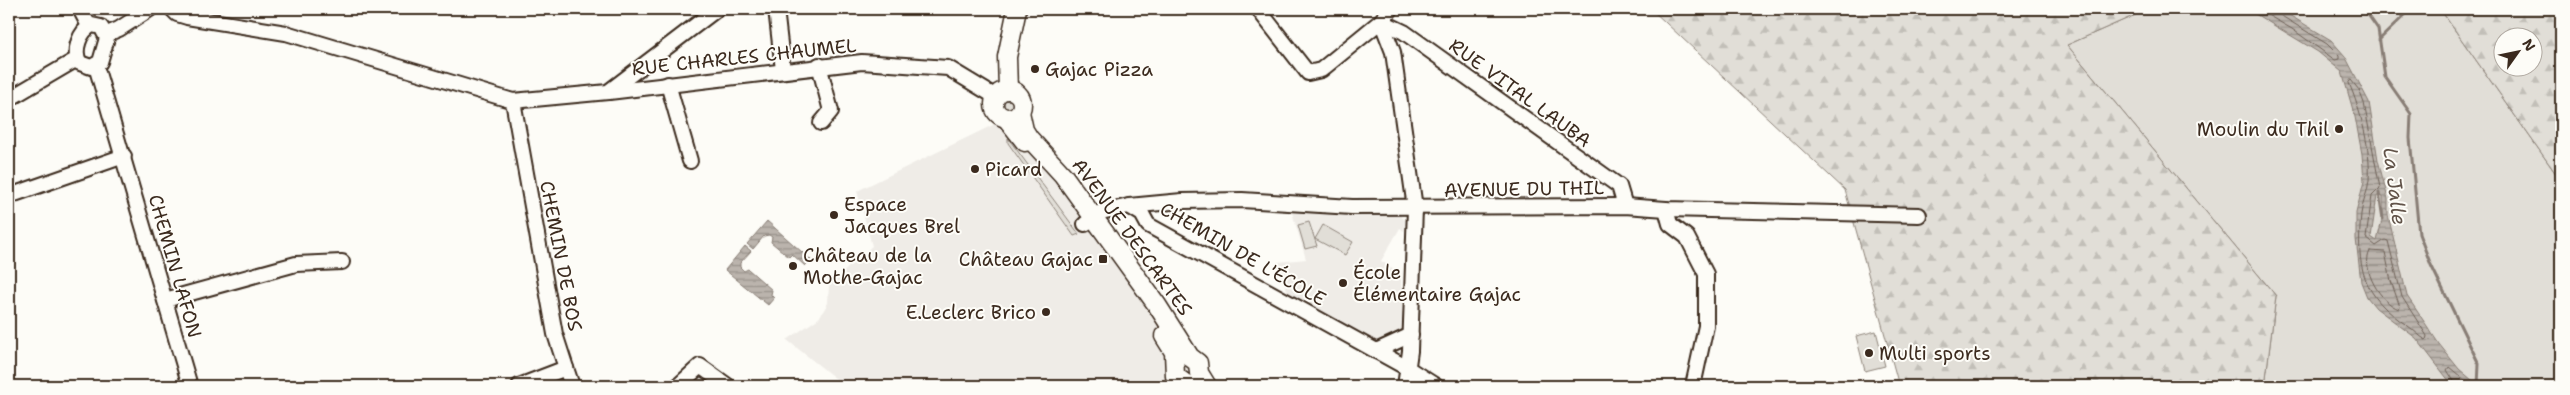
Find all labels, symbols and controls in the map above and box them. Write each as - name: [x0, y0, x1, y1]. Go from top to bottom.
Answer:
- north arrow: [2492, 28, 2542, 78]
- street label: RUE CHARLES CHAUMEL: [630, 33, 858, 81]
- street label: RUE VITAL LAUBA: [1444, 33, 1596, 153]
- text: N: [2518, 35, 2539, 54]
- place label: Gajac Pizza: [1045, 57, 1153, 82]
- marker: Gajac Pizza: [1029, 63, 1041, 75]
- place label: Moulin du Thil: [2197, 117, 2329, 142]
- marker: Moulin du Thil: [2333, 123, 2345, 135]
- water label: La Jalle: [2377, 146, 2413, 226]
- street label: AVENUE DESCARTES: [1066, 153, 1198, 321]
- place label: Picard: [985, 157, 1042, 182]
- marker: Picard: [969, 163, 981, 175]
- street label: AVENUE DU THIL: [1444, 175, 1604, 203]
- street label: CHEMIN DE BOS: [534, 179, 588, 333]
- street label: CHEMIN LAFON: [143, 191, 207, 341]
- place label: Espace Jacques Brel: [844, 192, 960, 239]
- street label: CHEMIN DE L'ÉCOLE: [1156, 195, 1331, 312]
- marker: Espace Jacques Brel: [828, 209, 840, 221]
- place label: Château de la Mothe-Gajac: [803, 243, 932, 290]
- place label: Château Gajac: [959, 247, 1093, 272]
- marker: Château Gajac: [1097, 253, 1109, 265]
- place label: École Élémentaire Gajac: [1353, 259, 1521, 307]
- marker: Château de la Mothe-Gajac: [787, 260, 799, 272]
- marker: École Élémentaire Gajac: [1337, 277, 1349, 289]
- place label: E.Leclerc Brico: [906, 300, 1036, 325]
- marker: E.Leclerc Brico: [1040, 306, 1052, 318]
- place label: Multi sports: [1879, 341, 1991, 366]
- marker: Multi sports: [1863, 347, 1875, 359]

